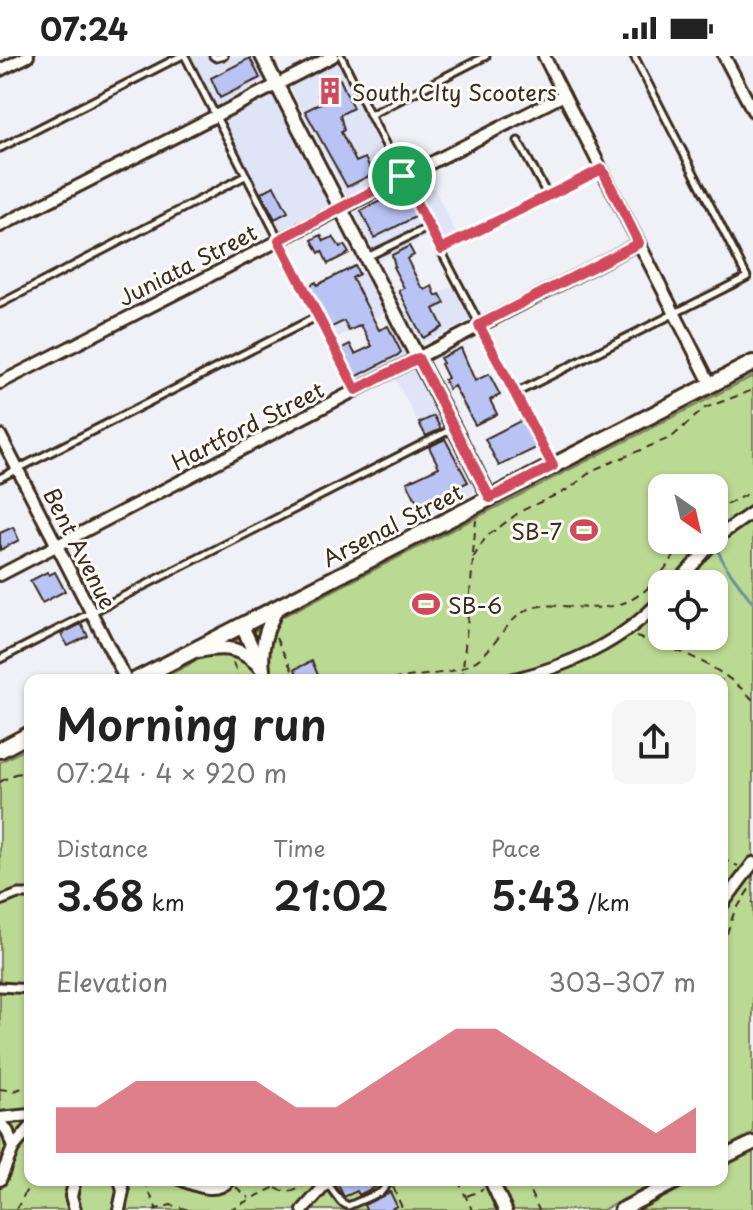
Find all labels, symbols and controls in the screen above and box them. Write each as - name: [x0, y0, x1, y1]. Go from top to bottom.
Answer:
- text: 07:24: [40, 6, 128, 51]
- place label: South CIty Scooters: [352, 75, 557, 108]
- building icon: South CIty Scooters: [315, 76, 345, 106]
- pin: [368, 142, 436, 210]
- icon: arrive: [380, 154, 424, 198]
- street label: Juniata Street: [112, 215, 262, 313]
- street label: Hartford Street: [165, 372, 329, 478]
- street label: Arsenal Street: [316, 474, 468, 574]
- north arrow: [648, 474, 728, 554]
- map controls: [648, 474, 728, 650]
- street label: Bent Avenue: [36, 482, 126, 614]
- place label: SB-7: [511, 514, 562, 547]
- sports icon: SB-7: [569, 515, 599, 545]
- button: locate: [648, 570, 728, 650]
- place label: SB-6: [448, 588, 502, 621]
- sports icon: SB-6: [411, 589, 441, 619]
- text: Morning run: [56, 690, 327, 756]
- button: share: [612, 700, 696, 784]
- text: 07:24 · 4 × 920 m: [56, 753, 287, 792]
- text: Distance: [56, 831, 148, 864]
- text: Time: [273, 831, 325, 864]
- text: Pace: [491, 831, 540, 864]
- text: 3.68: [56, 864, 144, 925]
- text: 21:02: [273, 864, 388, 925]
- text: 5:43: [491, 864, 580, 925]
- text: km: [144, 885, 185, 918]
- text: /km: [580, 885, 630, 918]
- text: Elevation: [56, 962, 168, 1001]
- text: 303–307 m: [549, 962, 696, 1001]

